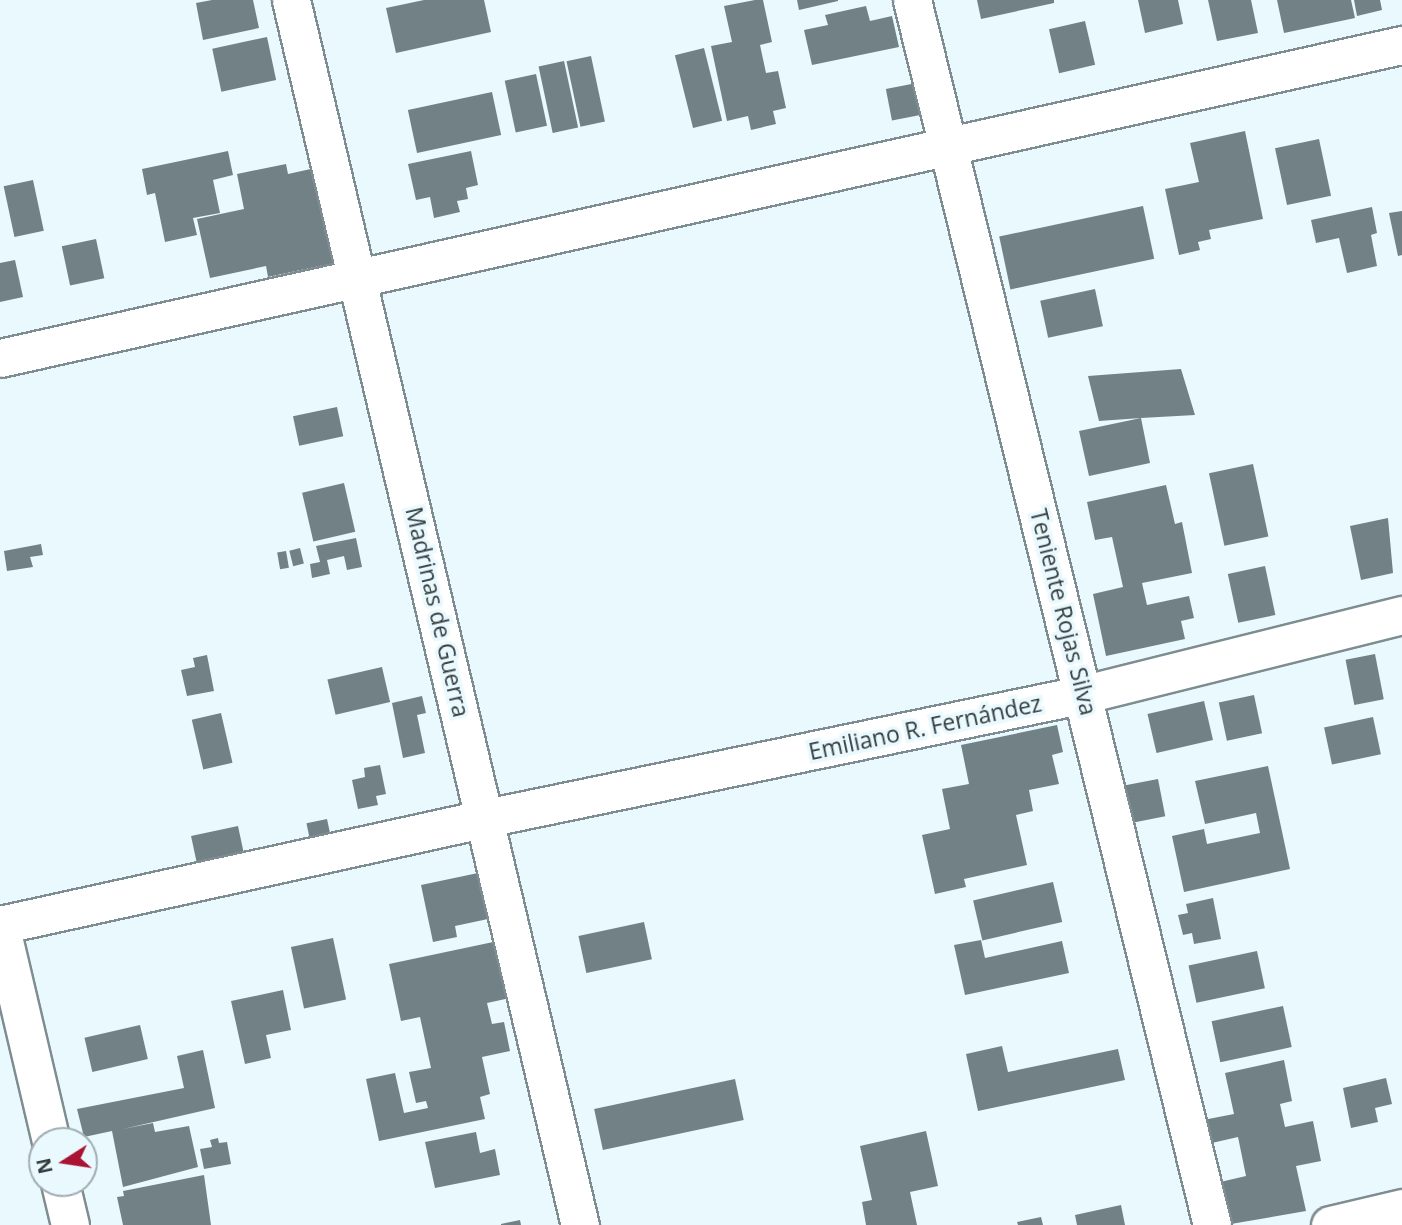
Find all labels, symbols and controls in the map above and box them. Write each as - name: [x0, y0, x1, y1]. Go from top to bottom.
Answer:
- street label: Madrinas de Guerra: [400, 504, 476, 720]
- street label: Teniente Rojas Silva: [1025, 506, 1103, 718]
- street label: Emiliano R. Fernández: [806, 689, 1044, 765]
- north arrow: [28, 1127, 98, 1197]
- text: N: [30, 1156, 59, 1176]

